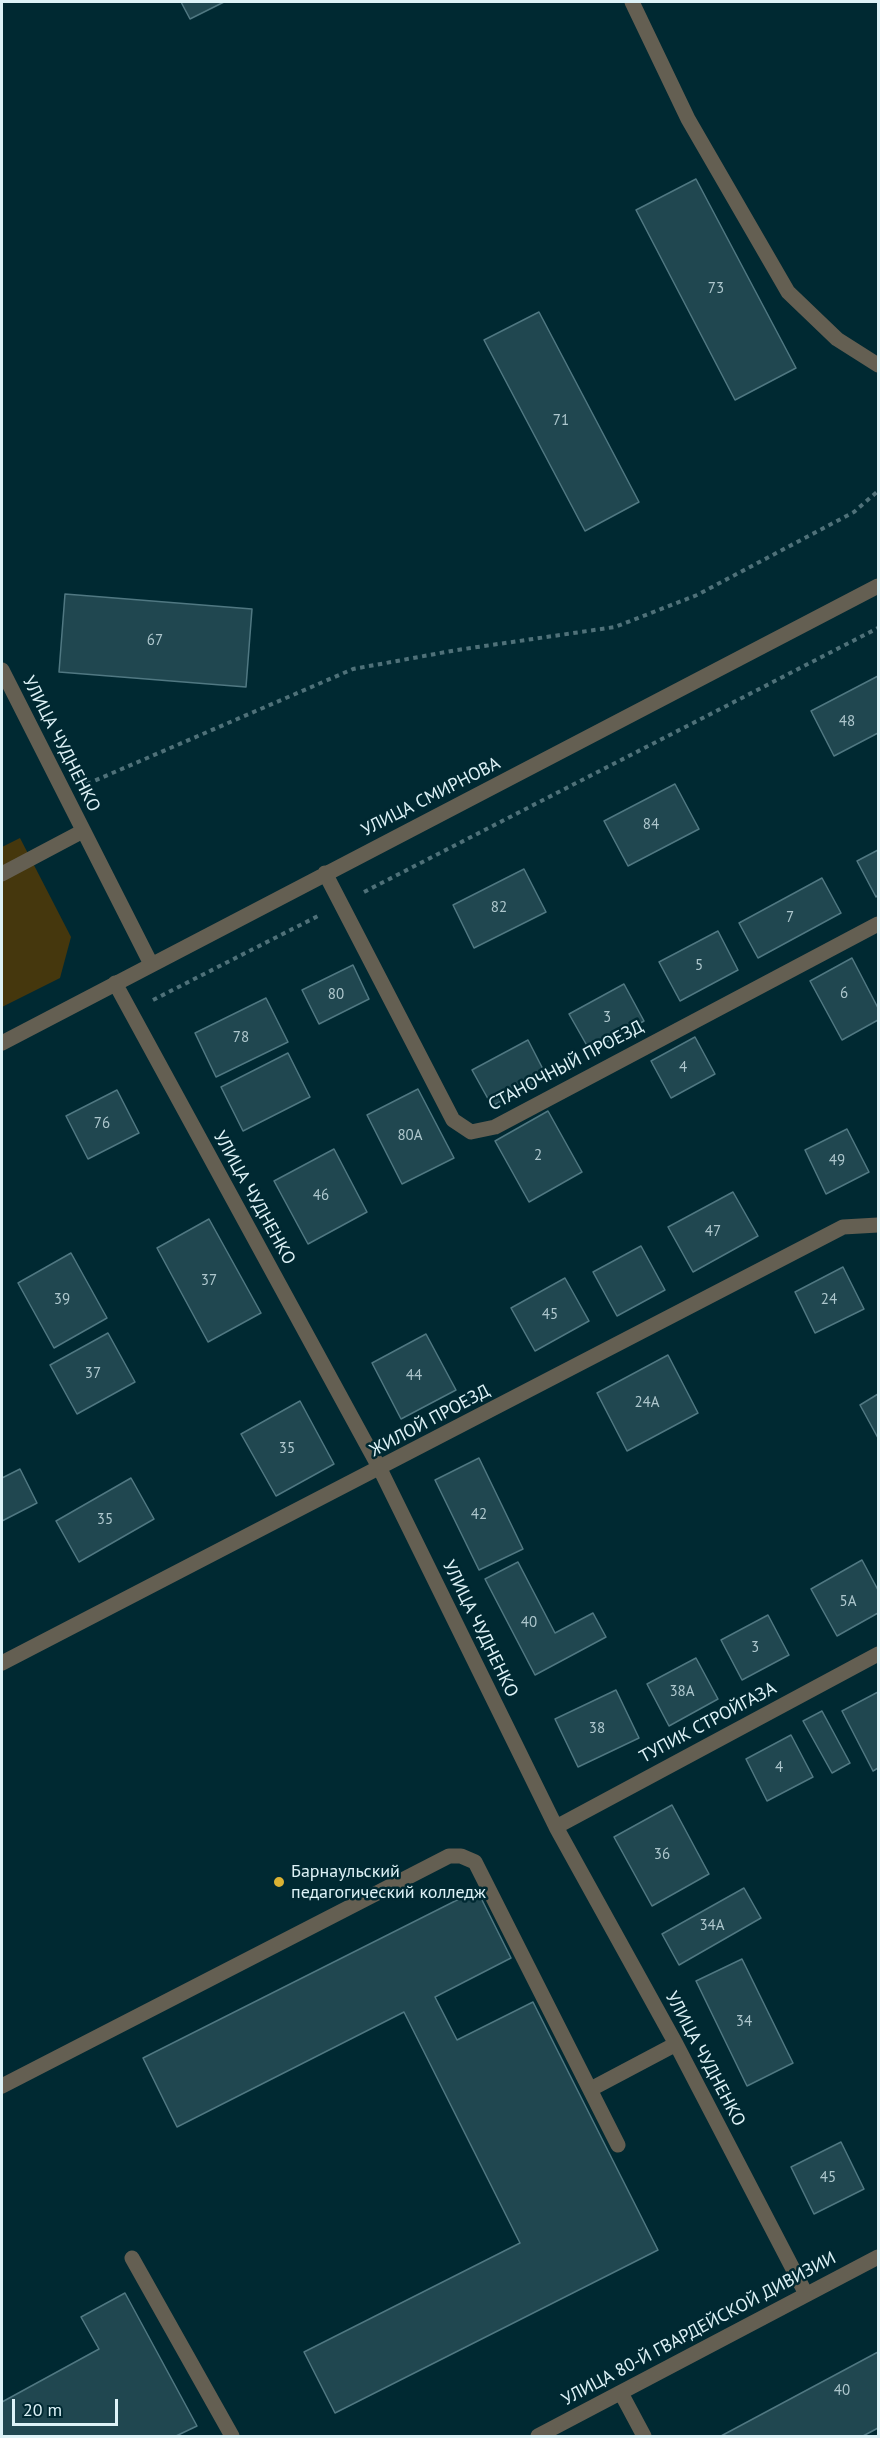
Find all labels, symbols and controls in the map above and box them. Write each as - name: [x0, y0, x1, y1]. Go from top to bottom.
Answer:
- house number: 73: [708, 280, 724, 298]
- house number: 71: [553, 412, 569, 430]
- house number: 67: [147, 632, 163, 650]
- street label: УЛИЦА ЧУДНЕНКО: [17, 672, 105, 816]
- house number: 48: [839, 713, 855, 731]
- street label: УЛИЦА СМИРНОВА: [358, 753, 504, 841]
- house number: 84: [643, 816, 659, 834]
- house number: 82: [491, 899, 507, 917]
- house number: 7: [786, 909, 794, 927]
- house number: 5: [695, 957, 703, 975]
- house number: 6: [840, 985, 848, 1003]
- house number: 80: [328, 986, 344, 1004]
- house number: 3: [603, 1009, 611, 1027]
- street label: СТАНОЧНЫЙ ПРОЕЗД: [485, 1016, 647, 1116]
- house number: 78: [233, 1029, 249, 1047]
- house number: 4: [679, 1059, 687, 1077]
- house number: 76: [94, 1115, 110, 1133]
- street label: УЛИЦА ЧУДНЕНКО: [208, 1127, 300, 1269]
- house number: 80А: [397, 1127, 423, 1145]
- house number: 2: [534, 1147, 542, 1165]
- house number: 49: [829, 1152, 845, 1170]
- house number: 46: [313, 1187, 329, 1205]
- house number: 47: [705, 1223, 721, 1241]
- house number: 37: [201, 1272, 217, 1290]
- house number: 39: [54, 1291, 70, 1309]
- house number: 24: [821, 1291, 837, 1309]
- house number: 45: [542, 1306, 558, 1324]
- house number: 37: [85, 1365, 101, 1383]
- house number: 44: [406, 1367, 422, 1385]
- street label: ЖИЛОЙ ПРОЕЗД: [366, 1380, 494, 1462]
- house number: 24А: [634, 1394, 660, 1412]
- house number: 35: [279, 1440, 295, 1458]
- house number: 42: [471, 1506, 487, 1524]
- house number: 35: [97, 1511, 113, 1529]
- street label: УЛИЦА ЧУДНЕНКО: [438, 1557, 522, 1701]
- house number: 5А: [840, 1593, 856, 1611]
- house number: 40: [521, 1614, 537, 1632]
- house number: 3: [751, 1639, 759, 1657]
- street label: ТУПИК СТРОЙГАЗА: [636, 1678, 780, 1768]
- house number: 38А: [669, 1683, 695, 1701]
- house number: 38: [589, 1720, 605, 1738]
- house number: 4: [775, 1759, 783, 1777]
- house number: 36: [654, 1846, 670, 1864]
- place label: Барнаульский педагогический колледж: [291, 1861, 486, 1904]
- marker: Барнаульский педагогический колледж: [272, 1875, 286, 1889]
- house number: 34А: [699, 1917, 725, 1935]
- street label: УЛИЦА ЧУДНЕНКО: [660, 1988, 750, 2130]
- house number: 34: [736, 2013, 752, 2031]
- house number: 45: [820, 2169, 836, 2187]
- street label: УЛИЦА 80-Й ГВАРДЕЙСКОЙ ДИВИЗИИ: [558, 2247, 840, 2411]
- house number: 40: [834, 2382, 850, 2400]
- scale bar: [15, 2387, 122, 2425]
- text: 20 m: [23, 2398, 62, 2421]

